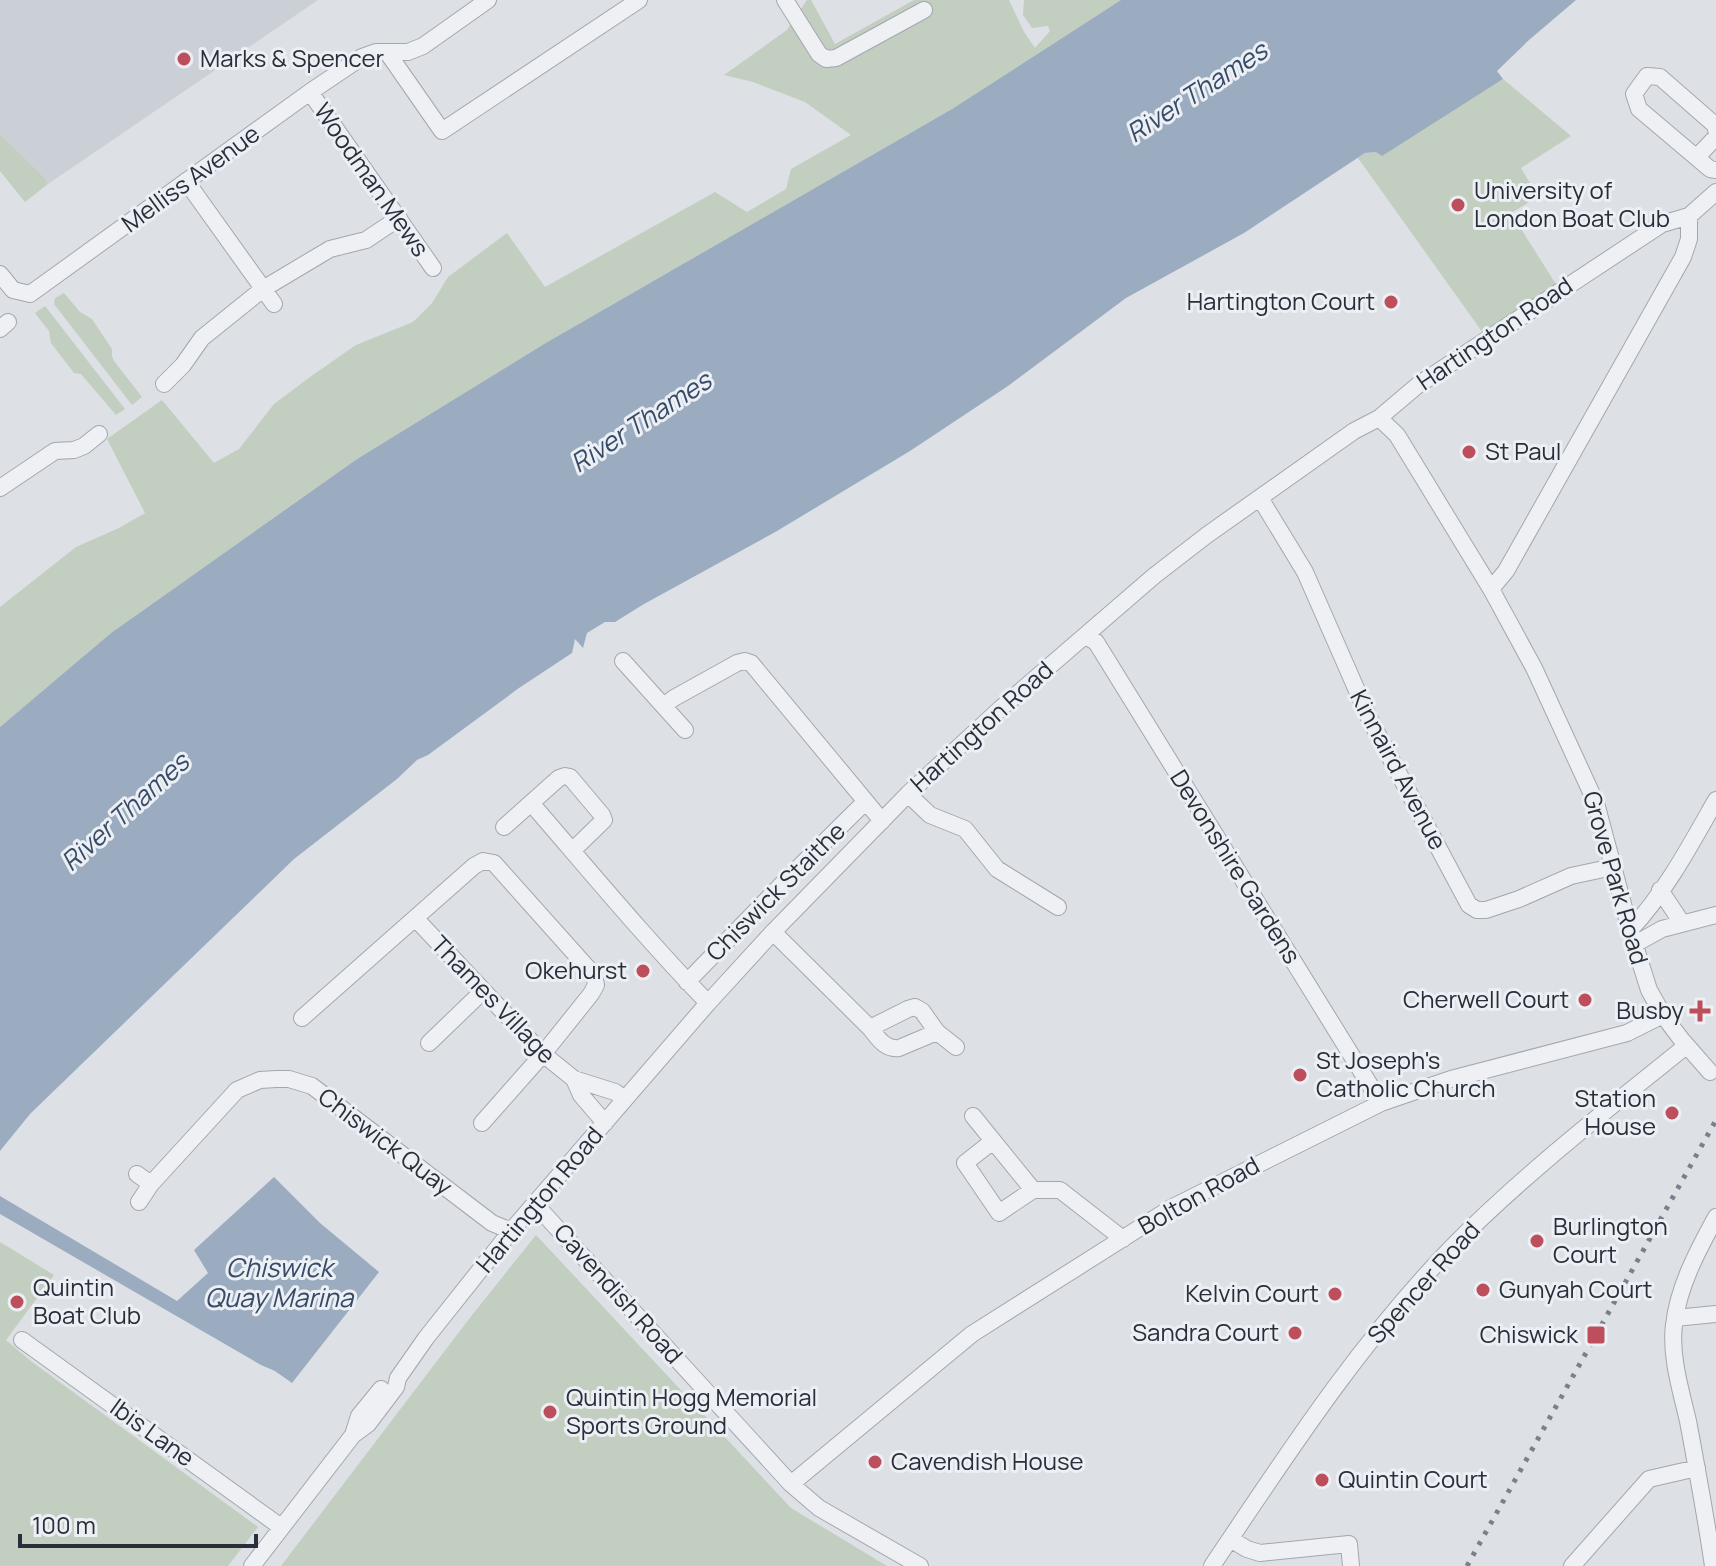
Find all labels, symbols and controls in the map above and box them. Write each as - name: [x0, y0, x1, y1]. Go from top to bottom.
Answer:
- water label: River Thames: [1119, 31, 1276, 150]
- place label: Marks & Spencer: [200, 41, 384, 74]
- marker: Marks & Spencer: [175, 50, 193, 68]
- street label: Woodman Mews: [307, 96, 438, 263]
- street label: Melliss Avenue: [114, 116, 266, 239]
- place label: University of London Boat Club: [1474, 173, 1670, 234]
- marker: University of London Boat Club: [1449, 196, 1467, 214]
- street label: Hartington Road: [1410, 268, 1579, 397]
- place label: Hartington Court: [1187, 284, 1375, 317]
- marker: Hartington Court: [1382, 293, 1400, 311]
- water label: River Thames: [563, 361, 720, 480]
- place label: St Paul: [1485, 434, 1561, 467]
- marker: St Paul: [1460, 443, 1478, 461]
- street label: Hartington Road: [903, 653, 1059, 799]
- street label: Kinnaird Avenue: [1343, 683, 1455, 855]
- water label: River Thames: [52, 742, 198, 879]
- street label: Devonshire Gardens: [1163, 763, 1309, 969]
- street label: Grove Park Road: [1576, 787, 1657, 968]
- street label: Chiswick Staithe: [698, 814, 852, 968]
- street label: Thames Village: [425, 928, 564, 1070]
- place label: Okehurst: [525, 953, 627, 986]
- marker: Okehurst: [634, 962, 652, 980]
- place label: Cherwell Court: [1403, 982, 1569, 1015]
- marker: Cherwell Court: [1576, 991, 1594, 1009]
- place label: Busby: [1616, 993, 1684, 1026]
- marker: Busby: [1691, 1002, 1709, 1020]
- place label: St Joseph's Catholic Church: [1316, 1043, 1496, 1104]
- marker: St Joseph's Catholic Church: [1291, 1066, 1309, 1084]
- street label: Chiswick Quay: [312, 1079, 460, 1202]
- place label: Station House: [1575, 1081, 1656, 1142]
- marker: Station House: [1663, 1104, 1681, 1122]
- street label: Hartington Road: [468, 1119, 610, 1279]
- street label: Bolton Road: [1132, 1148, 1265, 1242]
- place label: Burlington Court: [1553, 1209, 1668, 1270]
- street label: Spencer Road: [1359, 1214, 1487, 1350]
- street label: Cavendish Road: [547, 1216, 691, 1370]
- marker: Burlington Court: [1528, 1232, 1546, 1250]
- water label: Chiswick Quay Marina: [205, 1249, 355, 1315]
- place label: Quintin Boat Club: [33, 1270, 141, 1331]
- place label: Gunyah Court: [1499, 1272, 1652, 1305]
- place label: Kelvin Court: [1185, 1276, 1319, 1309]
- marker: Gunyah Court: [1474, 1281, 1492, 1299]
- marker: Kelvin Court: [1326, 1285, 1344, 1303]
- marker: Quintin Boat Club: [8, 1293, 26, 1311]
- place label: Sandra Court: [1132, 1315, 1279, 1348]
- place label: Chiswick: [1480, 1317, 1579, 1350]
- marker: Sandra Court: [1286, 1324, 1304, 1342]
- marker: Chiswick: [1585, 1324, 1607, 1346]
- place label: Quintin Hogg Memorial Sports Ground: [566, 1380, 817, 1441]
- street label: Ibis Lane: [104, 1390, 202, 1474]
- marker: Quintin Hogg Memorial Sports Ground: [541, 1403, 559, 1421]
- place label: Cavendish House: [891, 1444, 1084, 1477]
- marker: Cavendish House: [866, 1453, 884, 1471]
- place label: Quintin Court: [1338, 1462, 1488, 1495]
- marker: Quintin Court: [1313, 1471, 1331, 1489]
- scale bar: [20, 1498, 256, 1548]
- text: 100 m: [32, 1508, 96, 1541]

